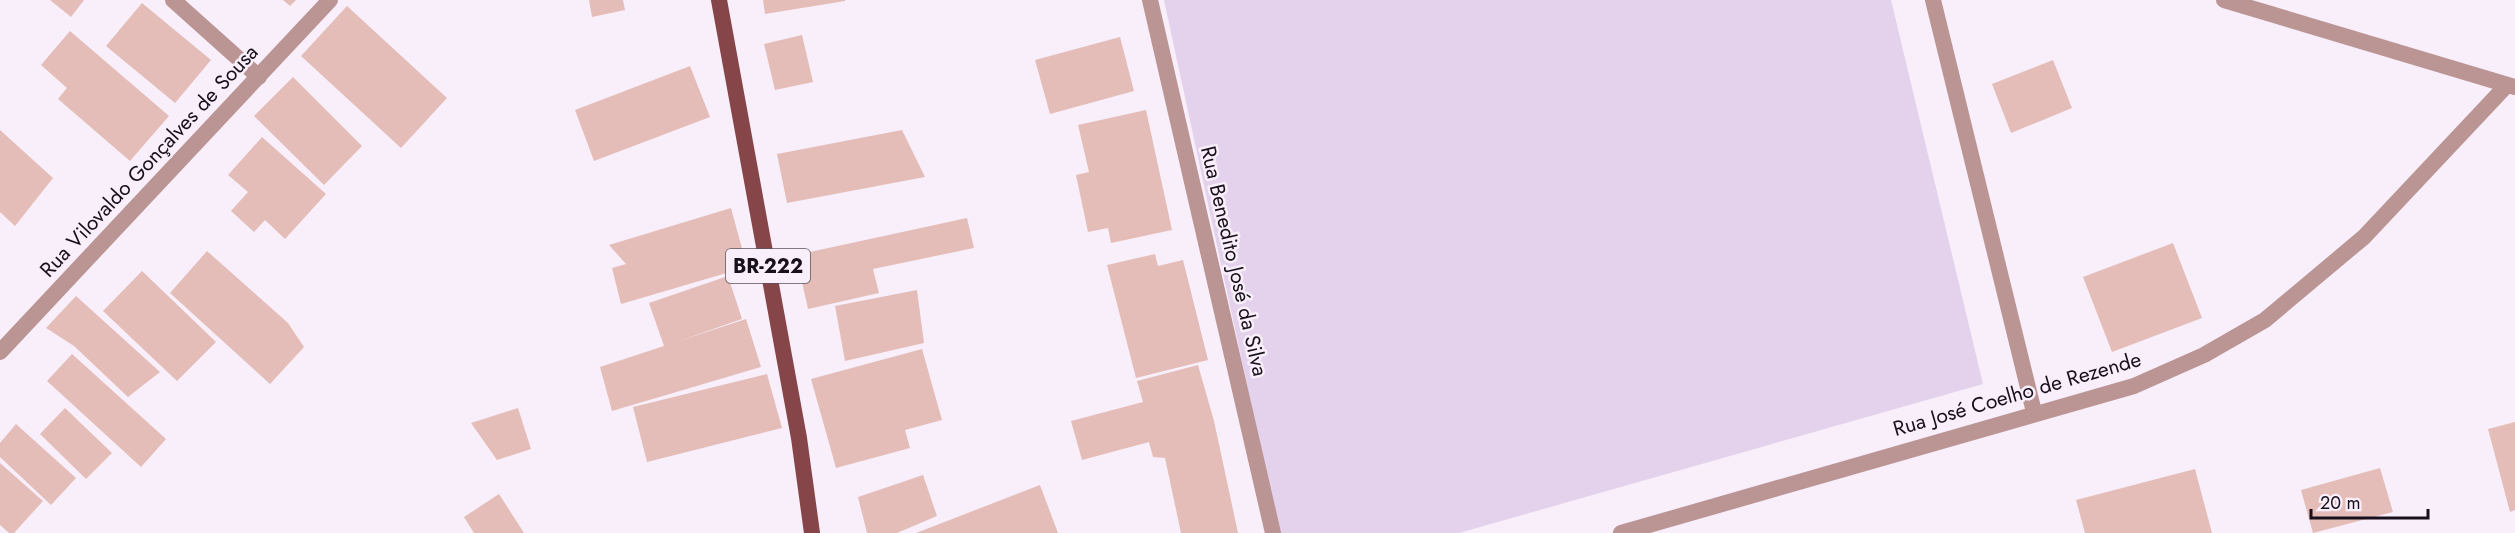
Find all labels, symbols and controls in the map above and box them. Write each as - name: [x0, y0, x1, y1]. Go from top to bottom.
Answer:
- street label: Rua Vilovaldo Gonçalves de Sousa: [33, 38, 265, 284]
- street label: Rua Benedito José da Silva: [1193, 143, 1275, 379]
- road number: BR-222: [726, 249, 810, 283]
- street label: Rua José Coelho de Rezende: [1889, 344, 2145, 444]
- scale bar: [2311, 482, 2428, 520]
- text: 20 m: [2320, 490, 2360, 516]

